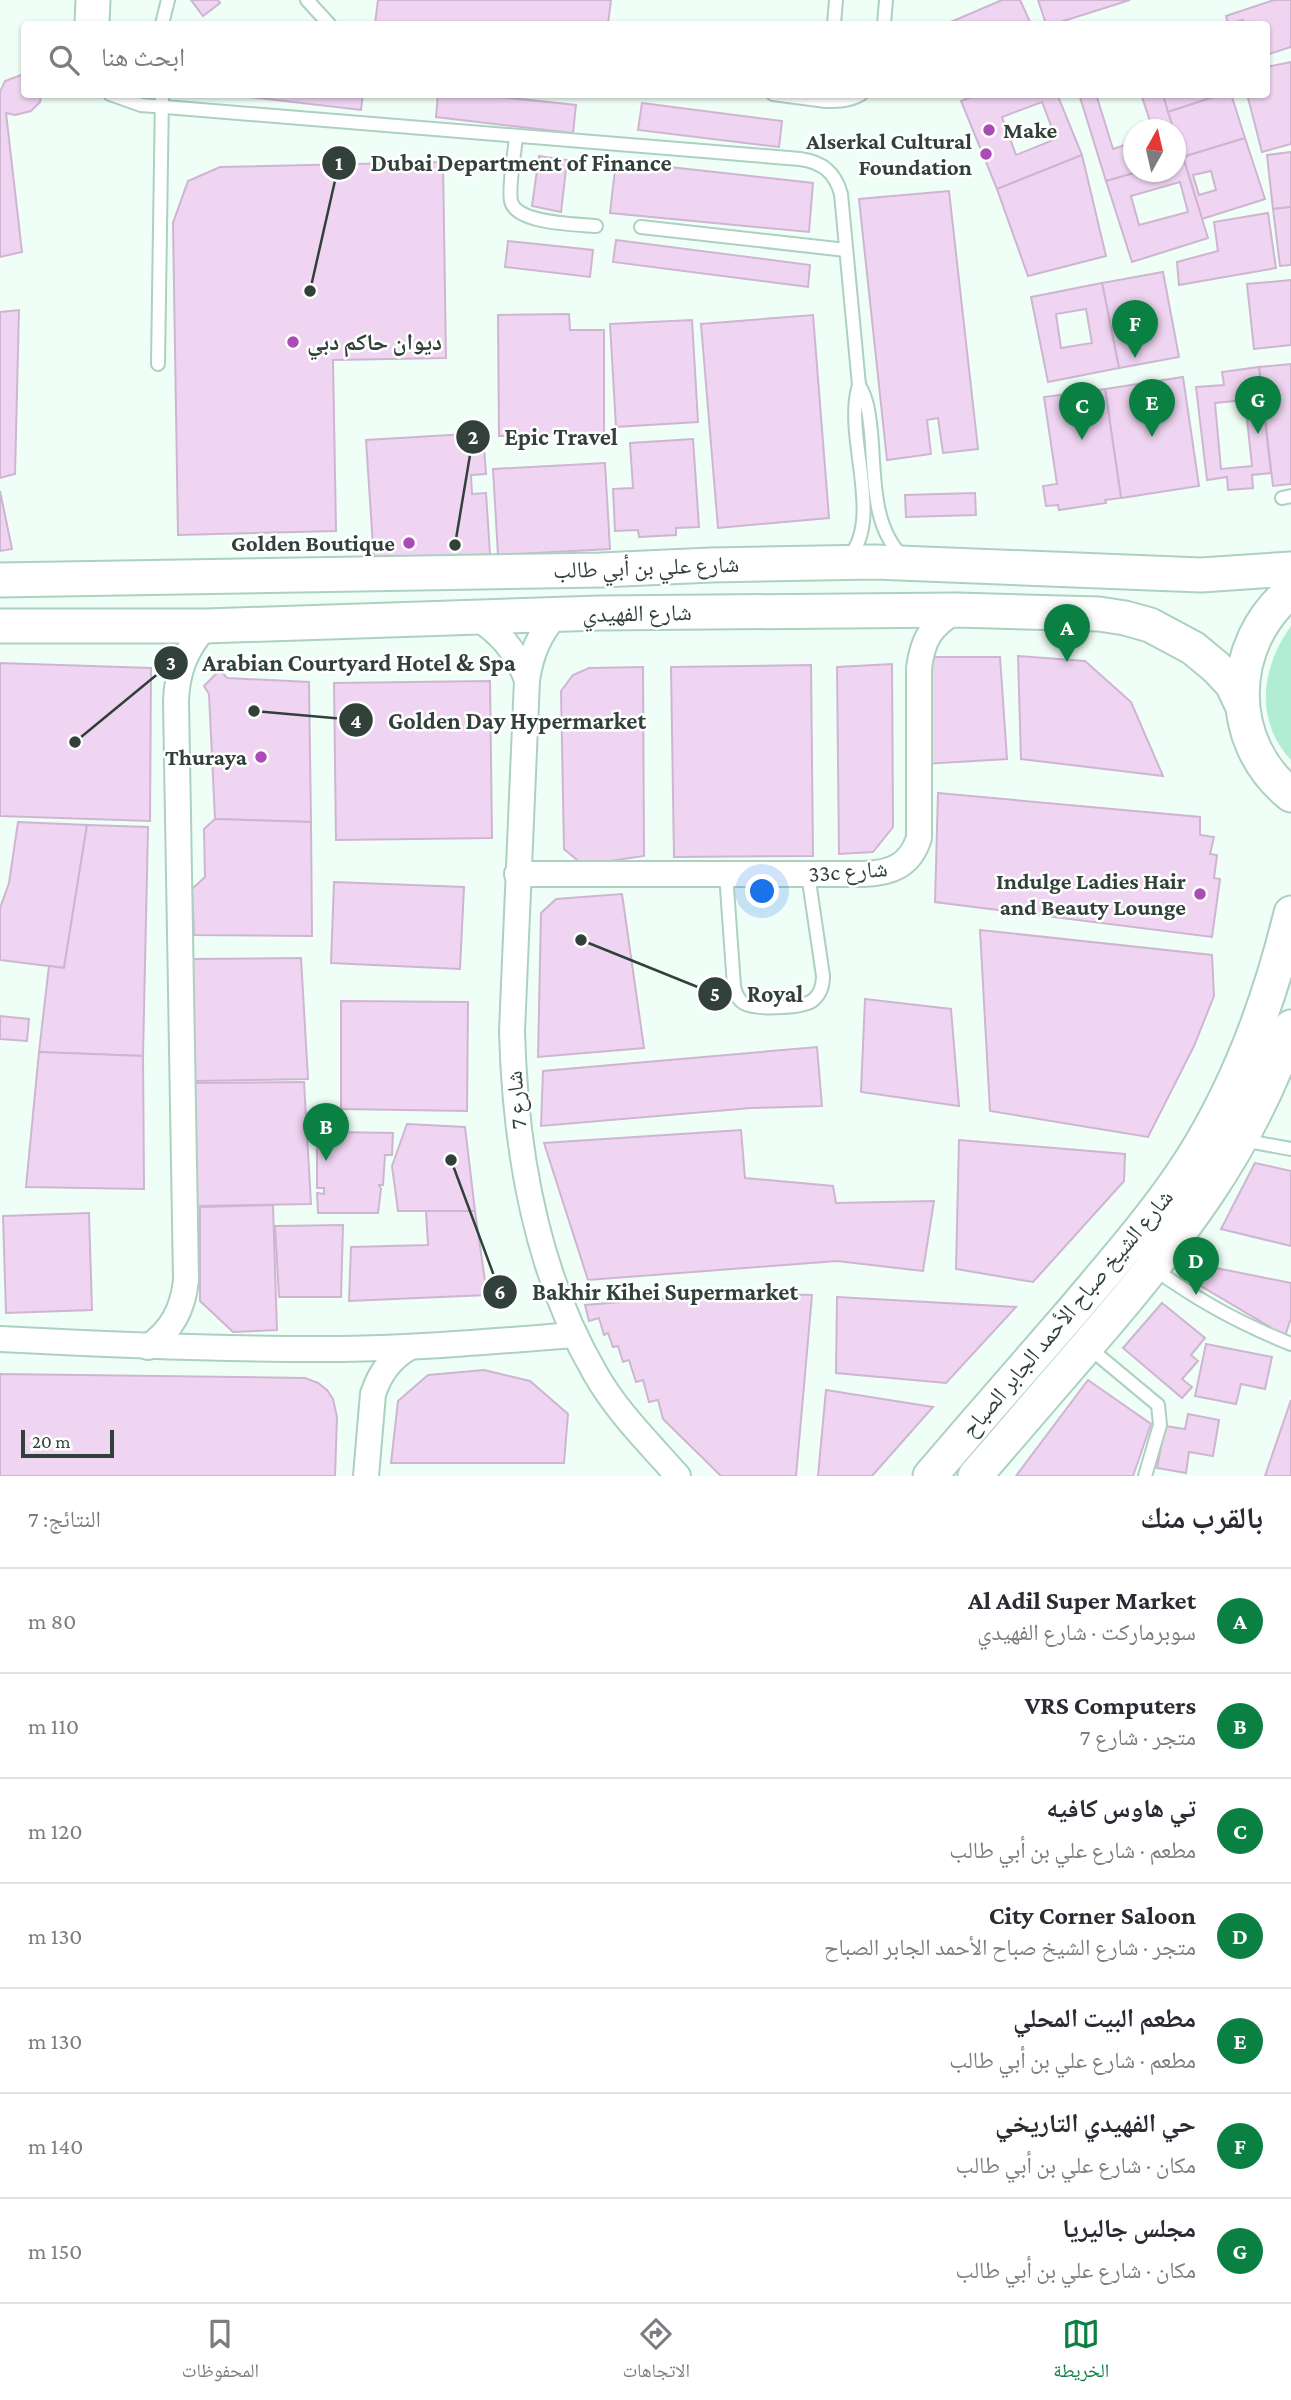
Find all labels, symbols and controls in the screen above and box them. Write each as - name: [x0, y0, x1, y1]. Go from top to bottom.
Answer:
- search box: [21, 21, 1270, 98]
- icon: search: [45, 41, 83, 79]
- text: ابحث هنا: [101, 43, 185, 72]
- place label: Make: [1003, 117, 1057, 143]
- north arrow: [1123, 119, 1186, 182]
- marker: Make: [981, 122, 997, 138]
- place label: Alserkal Cultural Foundation: [805, 128, 972, 180]
- callout: Dubai Department of Finance: [322, 140, 686, 185]
- marker: Alserkal Cultural Foundation: [978, 146, 994, 162]
- text: Dubai Department of Finance: [370, 149, 672, 176]
- text: 1: [335, 151, 343, 175]
- pin: F: [1112, 300, 1158, 358]
- place label: ديوان حاكم دبي: [307, 329, 442, 361]
- marker: ديوان حاكم دبي: [285, 334, 301, 350]
- pin: G: [1235, 376, 1281, 434]
- pin: E: [1129, 379, 1175, 437]
- pin: C: [1059, 382, 1105, 440]
- callout: Epic Travel: [455, 414, 632, 459]
- text: Epic Travel: [504, 423, 618, 450]
- text: 2: [468, 425, 479, 449]
- place label: Golden Boutique: [231, 530, 395, 556]
- marker: Golden Boutique: [401, 535, 417, 551]
- street label: شارع علي بن أبي طالب: [553, 550, 740, 589]
- street label: شارع الفهيدي: [582, 599, 692, 633]
- pin: A: [1044, 604, 1090, 662]
- callout: Arabian Courtyard Hotel & Spa: [154, 640, 530, 685]
- text: Arabian Courtyard Hotel & Spa: [201, 649, 516, 676]
- text: 3: [166, 651, 176, 675]
- callout: Golden Day Hypermarket: [339, 698, 660, 743]
- text: Golden Day Hypermarket: [388, 707, 646, 734]
- text: 4: [350, 709, 362, 733]
- place label: Thuraya: [165, 744, 248, 770]
- marker: Thuraya: [253, 749, 269, 765]
- street label: 33c شارع: [808, 855, 889, 889]
- place label: Indulge Ladies Hair and Beauty Lounge: [996, 868, 1186, 920]
- your location: [745, 874, 779, 908]
- marker: Indulge Ladies Hair and Beauty Lounge: [1192, 886, 1208, 902]
- callout: Royal: [698, 972, 818, 1017]
- text: Royal: [747, 980, 803, 1007]
- text: 5: [710, 982, 720, 1006]
- street label: شارع 7: [500, 1069, 533, 1130]
- pin: B: [303, 1103, 349, 1161]
- street label: شارع الشيخ صباح الأحمد الجابر الصباح: [956, 1184, 1180, 1443]
- pin: D: [1173, 1237, 1219, 1295]
- callout: Bakhir Kihei Supermarket: [483, 1269, 812, 1314]
- text: Bakhir Kihei Supermarket: [532, 1278, 798, 1305]
- text: 6: [494, 1280, 506, 1304]
- scale bar: [21, 1427, 114, 1459]
- text: 20 m: [32, 1431, 71, 1452]
- text: بالقرب منك: [1140, 1501, 1263, 1534]
- text: النتائج: 7: [28, 1506, 101, 1532]
- text: Al Adil Super Market: [968, 1586, 1196, 1615]
- text: 80 m: [28, 1608, 76, 1634]
- text: A: [1233, 1608, 1247, 1634]
- text: سوبرماركت · شارع الفهيدي: [977, 1619, 1196, 1645]
- text: VRS Computers: [1025, 1691, 1196, 1720]
- text: 110 m: [28, 1713, 79, 1739]
- text: B: [1233, 1713, 1247, 1739]
- text: متجر · شارع 7: [1080, 1724, 1196, 1750]
- text: تي هاوس كافيه: [1046, 1794, 1196, 1823]
- text: 120 m: [28, 1818, 82, 1844]
- text: C: [1233, 1818, 1247, 1844]
- text: مطعم · شارع علي بن أبي طالب: [949, 1837, 1196, 1863]
- text: City Corner Saloon: [989, 1901, 1196, 1930]
- text: 130 m: [28, 1923, 82, 1949]
- text: D: [1232, 1923, 1248, 1949]
- text: متجر · شارع الشيخ صباح الأحمد الجابر الصباح: [824, 1934, 1196, 1960]
- text: مطعم البيت المحلي: [1013, 2004, 1196, 2033]
- text: 130 m: [28, 2028, 82, 2054]
- text: E: [1233, 2028, 1247, 2054]
- text: مطعم · شارع علي بن أبي طالب: [949, 2047, 1196, 2073]
- text: حي الفهيدي التاريخي: [995, 2109, 1196, 2138]
- text: 140 m: [28, 2133, 83, 2159]
- text: F: [1234, 2133, 1246, 2159]
- text: مكان · شارع علي بن أبي طالب: [955, 2152, 1196, 2178]
- text: مجلس جاليريا: [1062, 2214, 1196, 2243]
- text: 150 m: [28, 2238, 82, 2264]
- text: G: [1233, 2238, 1247, 2264]
- text: مكان · شارع علي بن أبي طالب: [955, 2257, 1196, 2283]
- tab: المحفوظات: [182, 2315, 259, 2389]
- tab: الاتجاهات: [622, 2315, 690, 2389]
- tab: الخريطة: [1053, 2315, 1109, 2389]

